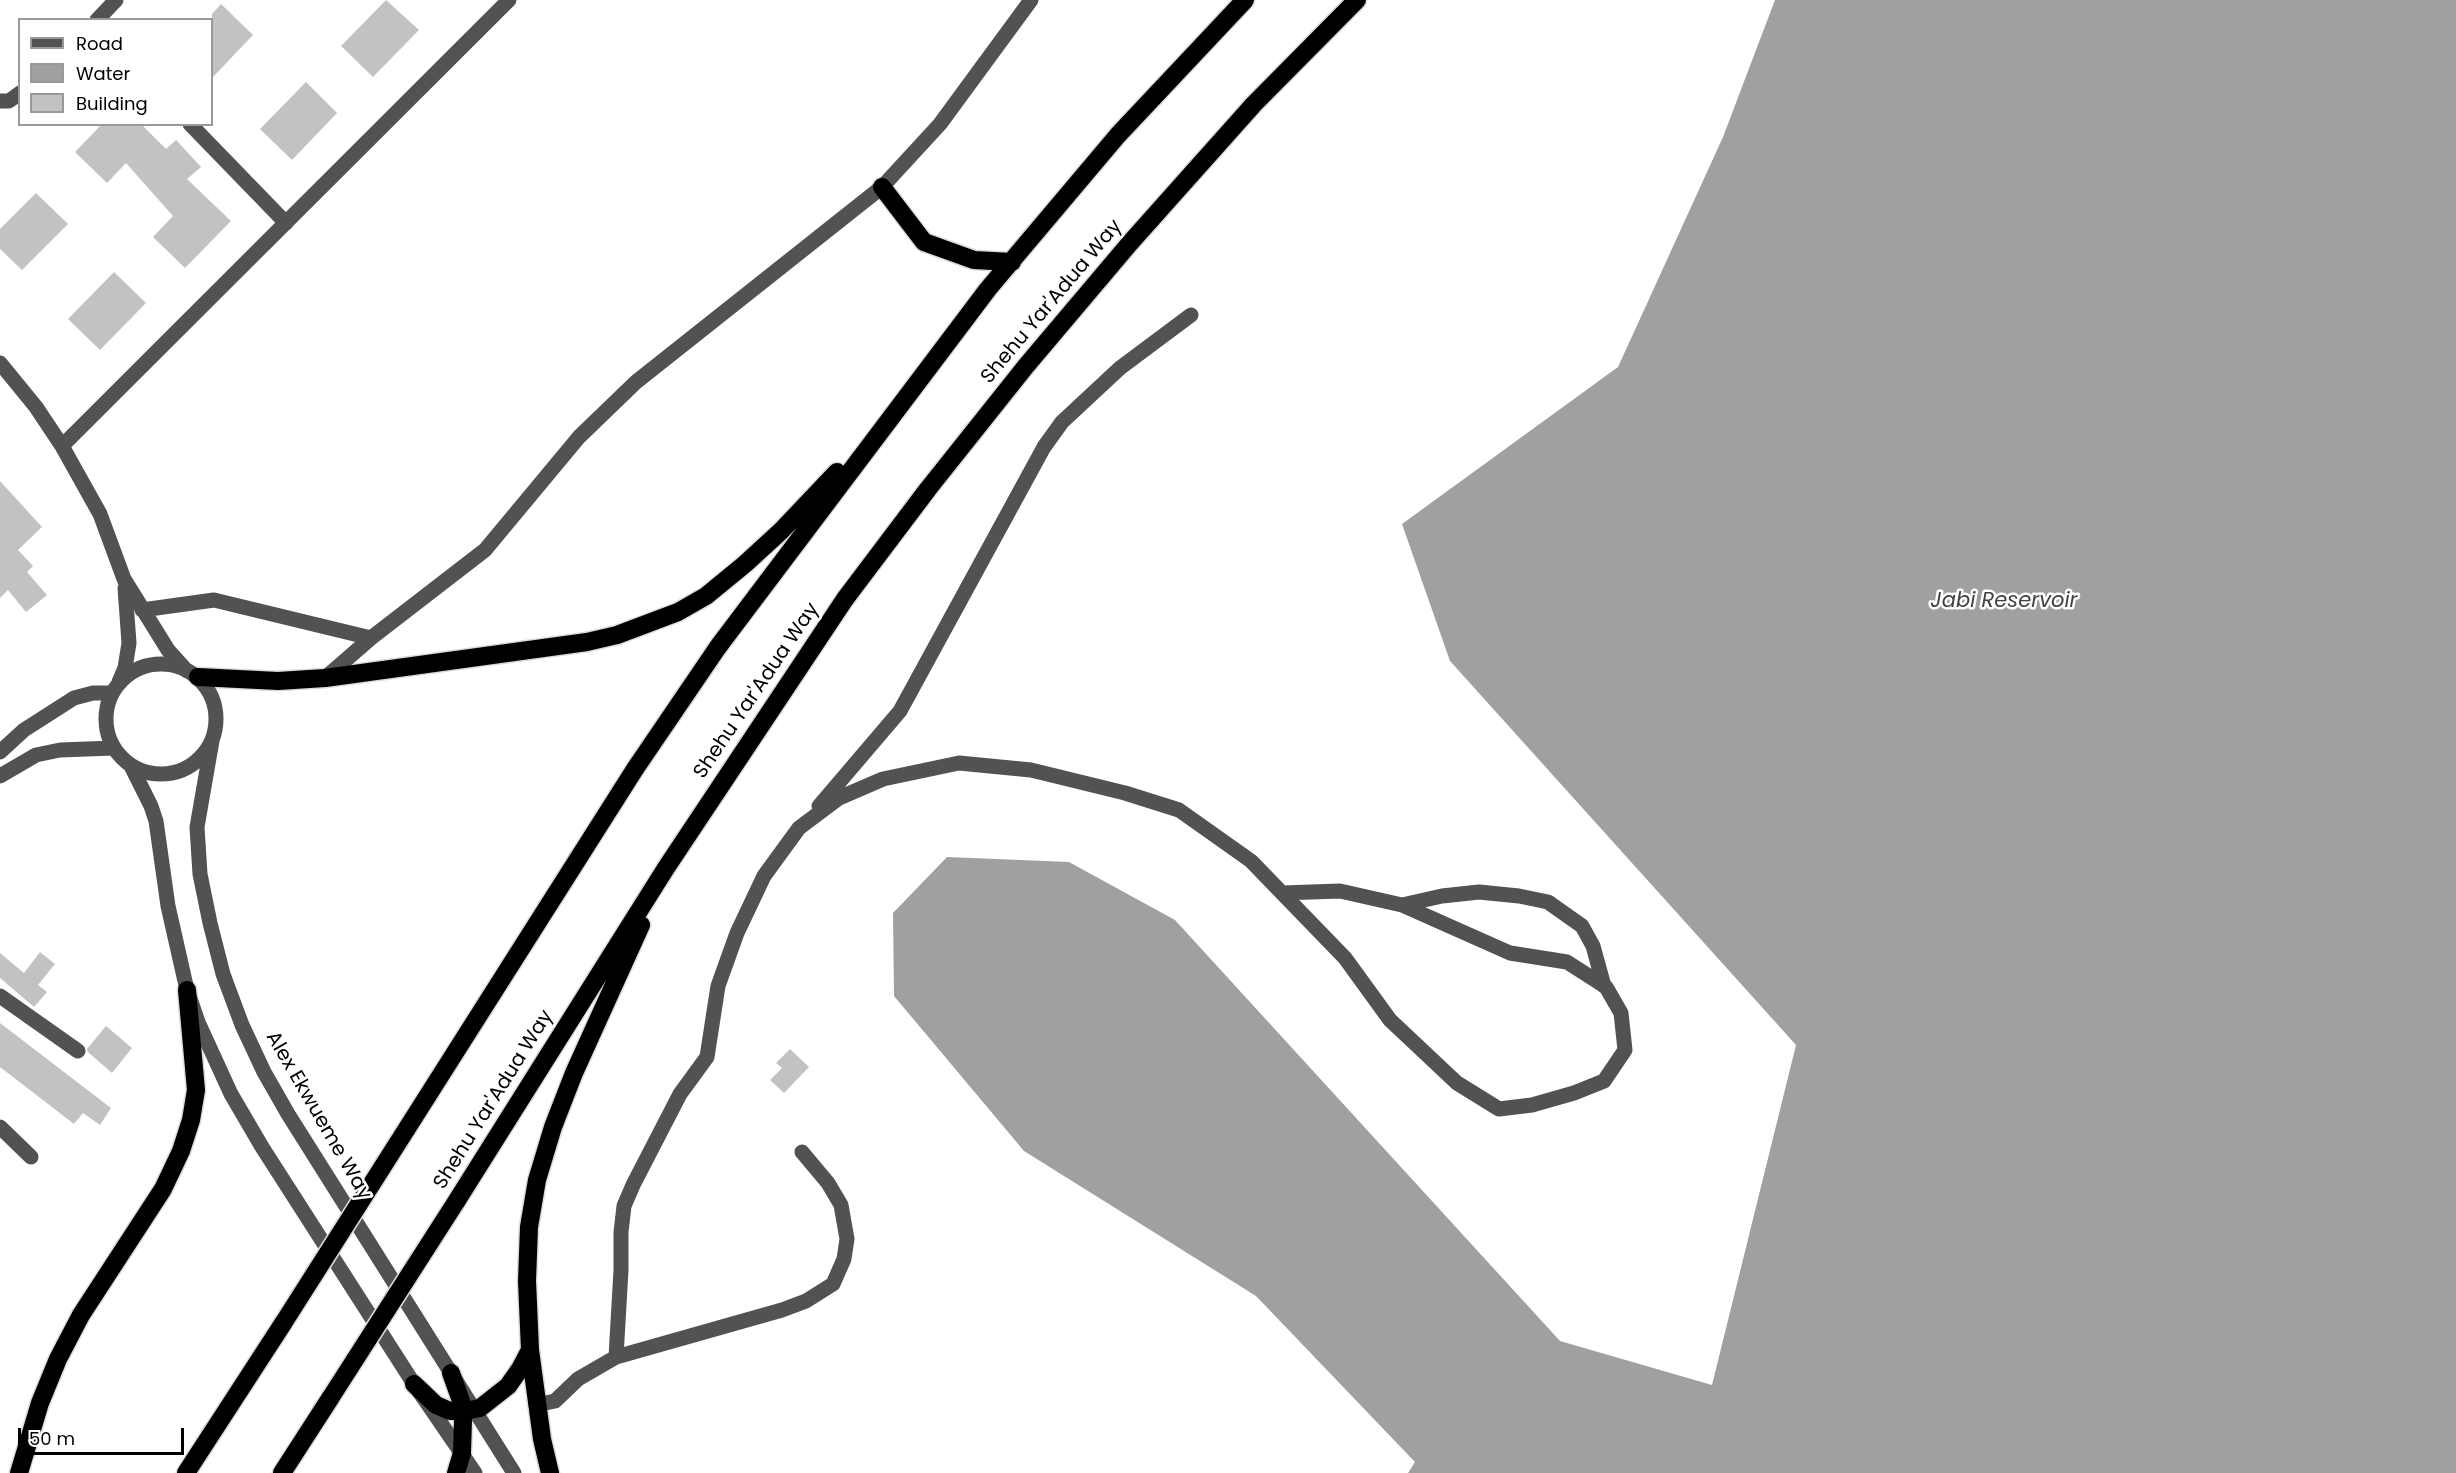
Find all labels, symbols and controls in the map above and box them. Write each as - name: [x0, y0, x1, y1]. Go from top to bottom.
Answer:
- legend: [18, 18, 213, 126]
- text: Road: [76, 31, 123, 56]
- text: Water: [76, 61, 130, 86]
- text: Building: [76, 91, 148, 116]
- street label: Shehu Yar'Adua Way: [976, 215, 1128, 389]
- water label: Jabi Reservoir: [1931, 589, 2077, 615]
- street label: Shehu Yar'Adua Way: [689, 599, 825, 783]
- street label: Shehu Yar'Adua Way: [429, 1006, 559, 1194]
- street label: Alex Ekwueme Way: [260, 1028, 376, 1204]
- scale bar: [21, 1416, 188, 1454]
- text: 50 m: [29, 1426, 75, 1451]

